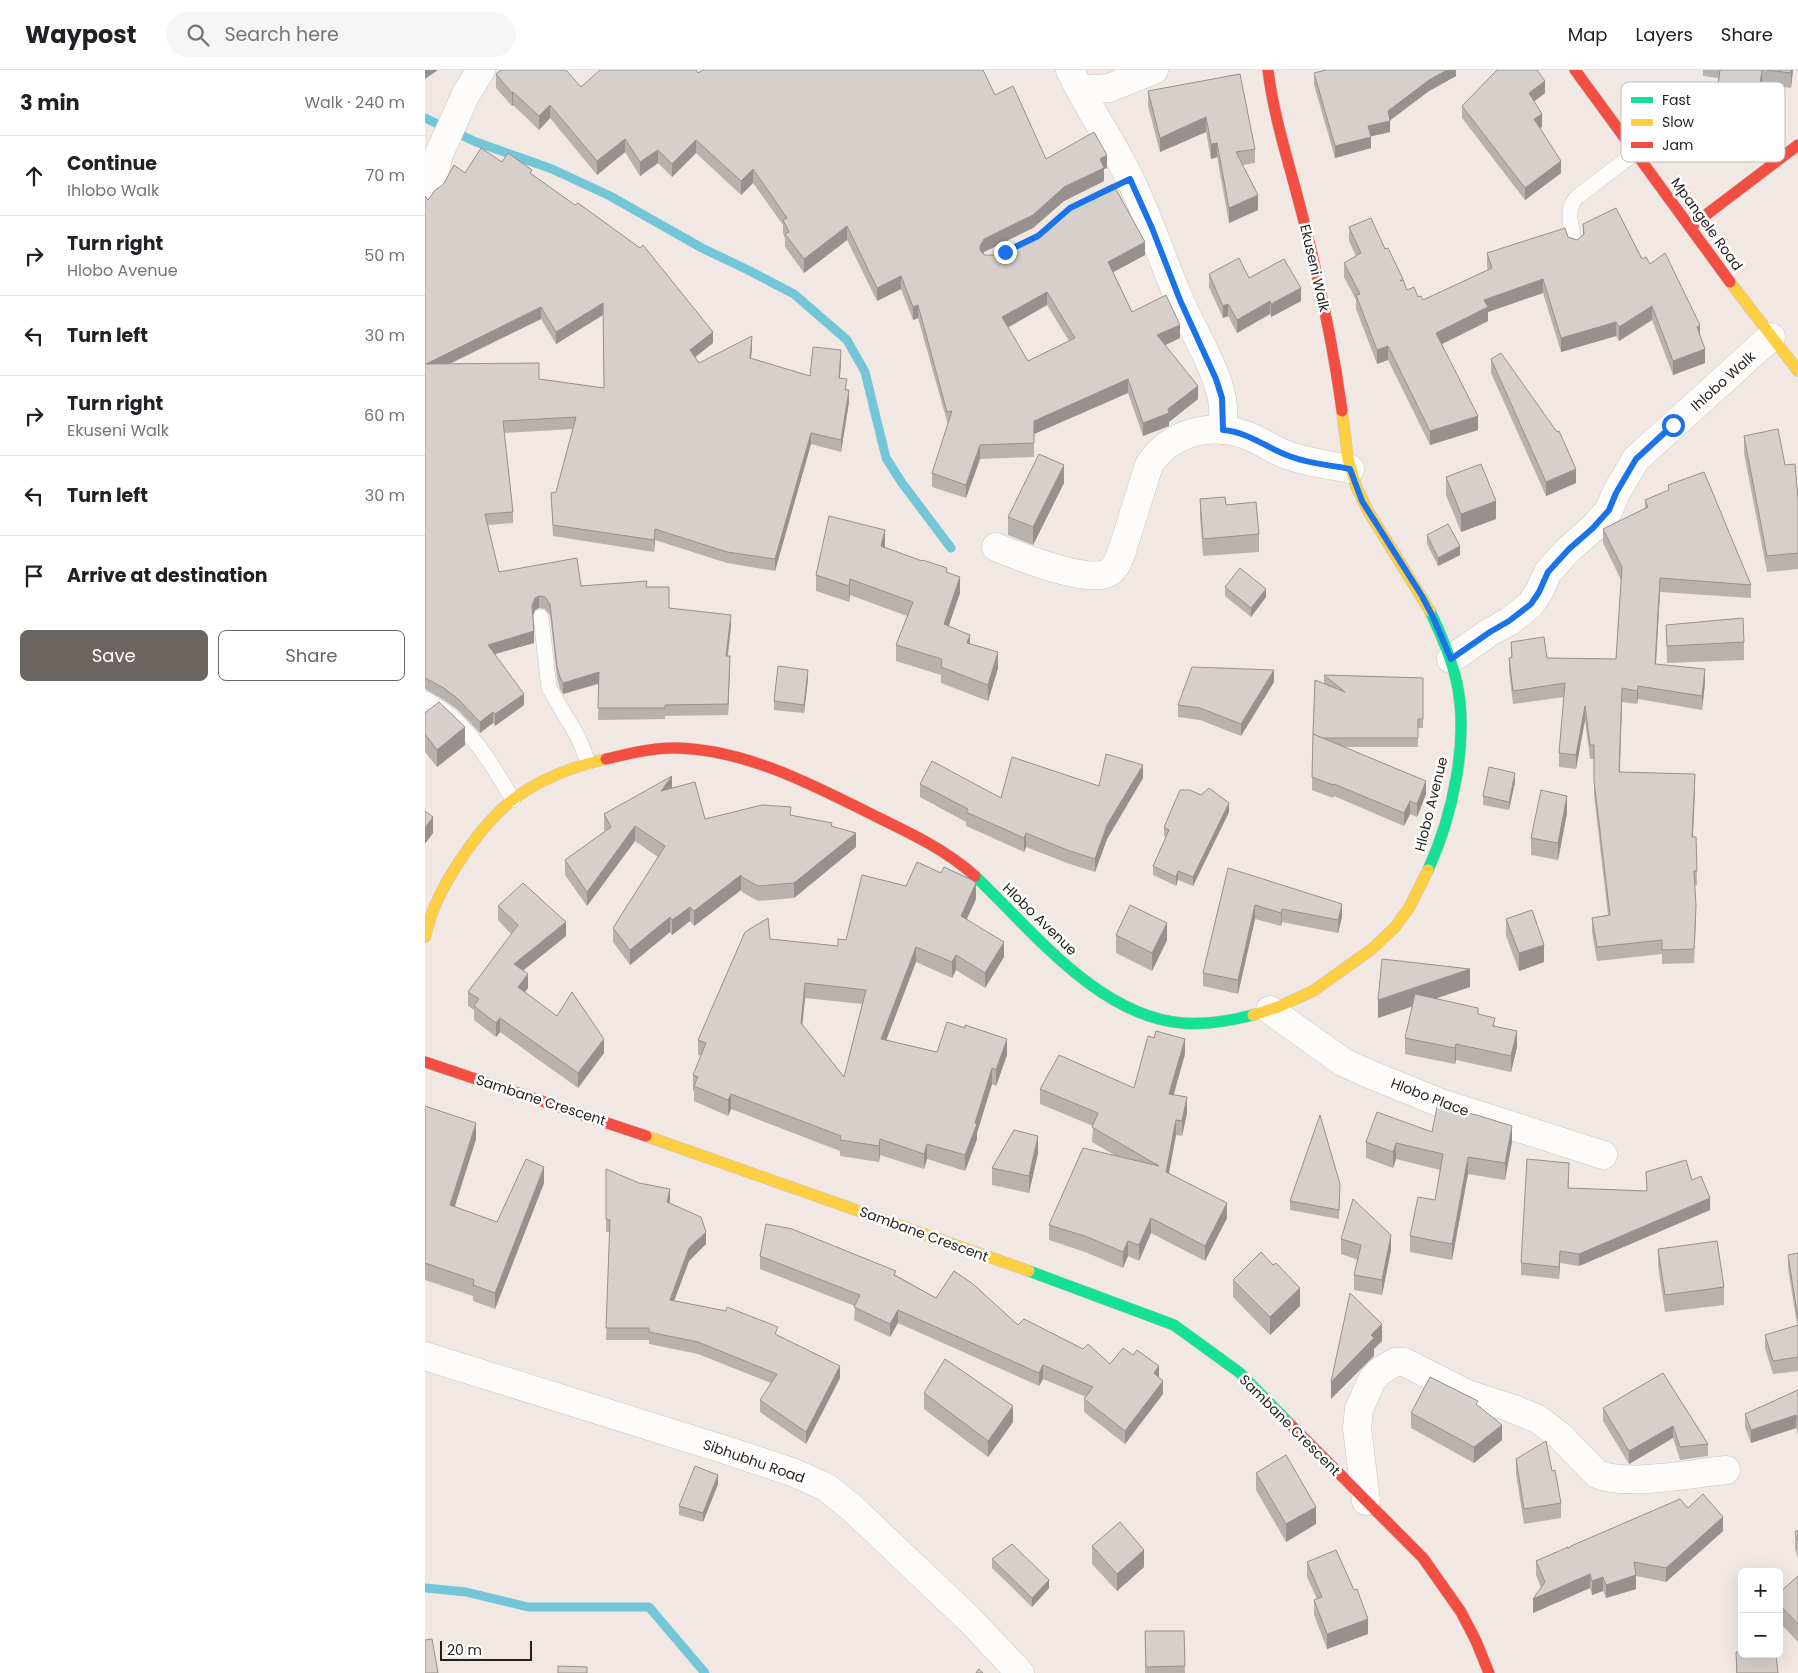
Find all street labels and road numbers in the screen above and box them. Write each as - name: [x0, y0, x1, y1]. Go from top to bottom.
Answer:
- street label: Mpangele Road: [1666, 173, 1748, 275]
- street label: Ekuseni Walk: [1295, 222, 1335, 315]
- street label: Ihlobo Walk: [1686, 346, 1760, 415]
- street label: Hlobo Avenue: [1410, 754, 1452, 853]
- street label: Hlobo Avenue: [998, 878, 1082, 960]
- street label: Sambane Crescent: [473, 1070, 609, 1130]
- street label: Hlobo Place: [1388, 1073, 1472, 1121]
- street label: Sambane Crescent: [857, 1201, 991, 1267]
- street label: Sambane Crescent: [1235, 1370, 1345, 1480]
- street label: Sibhubhu Road: [700, 1434, 808, 1488]

